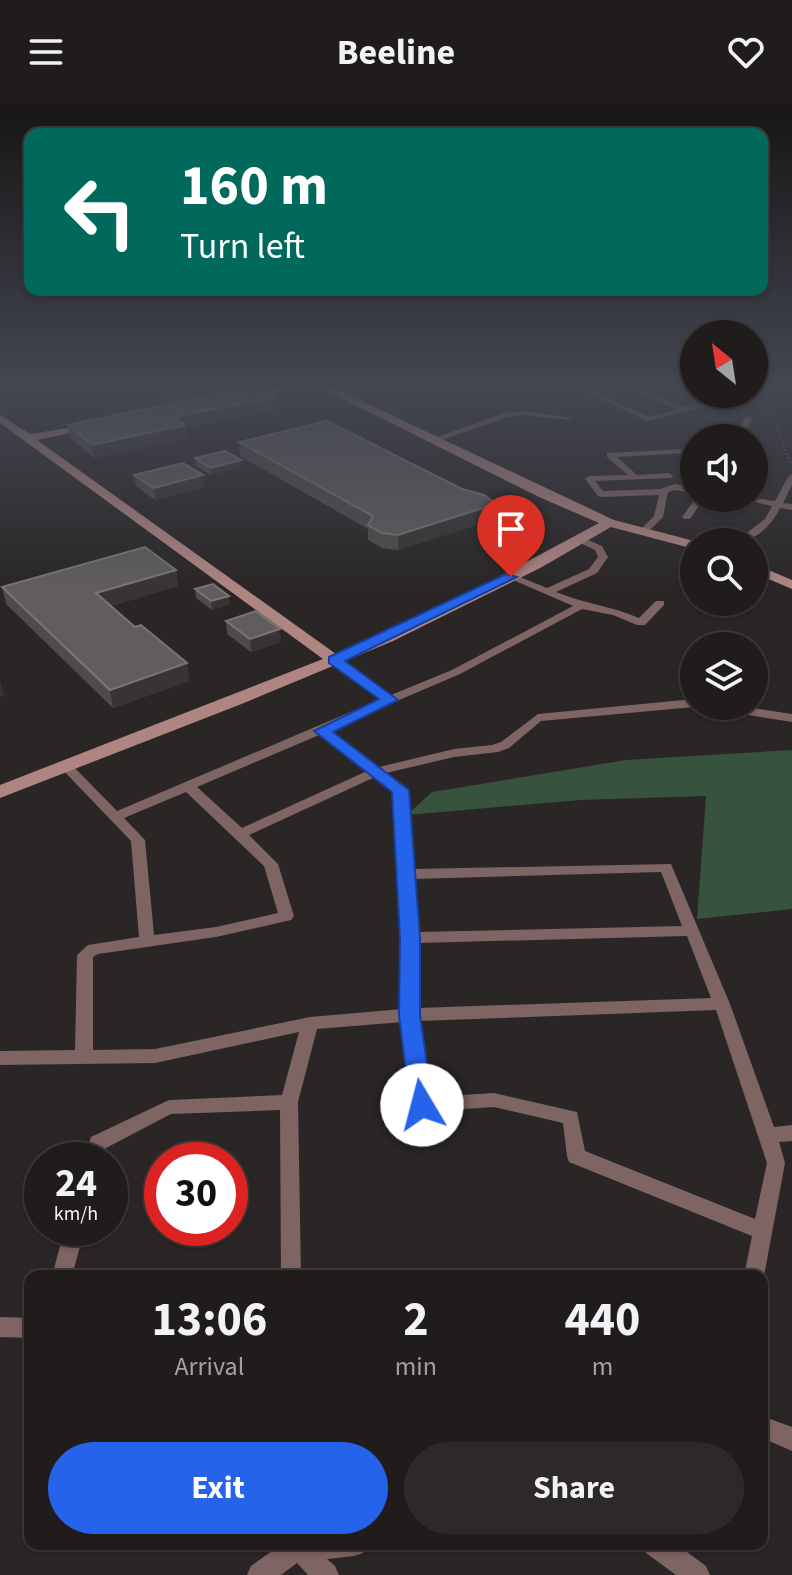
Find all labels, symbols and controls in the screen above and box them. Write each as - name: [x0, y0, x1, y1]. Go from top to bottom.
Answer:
- text: Beeline: [337, 27, 455, 78]
- icon: menu: [24, 30, 68, 74]
- icon: heart: [724, 30, 768, 74]
- text: 160 m: [180, 147, 328, 226]
- icon: left: [48, 160, 152, 264]
- text: Turn left: [180, 221, 305, 272]
- north arrow: [680, 320, 768, 408]
- map controls: [680, 320, 768, 720]
- button: sound: [680, 424, 768, 512]
- pin: [477, 495, 545, 577]
- icon: arrive: [489, 507, 533, 551]
- button: search: [680, 528, 768, 616]
- button: layers: [680, 632, 768, 720]
- position arrow: [380, 1063, 464, 1147]
- speed limit sign: 30: [144, 1142, 248, 1246]
- text: 24: [55, 1155, 97, 1212]
- text: km/h: [54, 1200, 98, 1228]
- text: 13:06: [151, 1286, 267, 1354]
- text: 2: [403, 1286, 429, 1354]
- text: 440: [564, 1286, 640, 1354]
- text: Arrival: [174, 1348, 244, 1385]
- text: min: [395, 1348, 437, 1385]
- text: m: [592, 1348, 613, 1385]
- button: Exit: [48, 1442, 388, 1534]
- button: Share: [404, 1442, 744, 1534]

